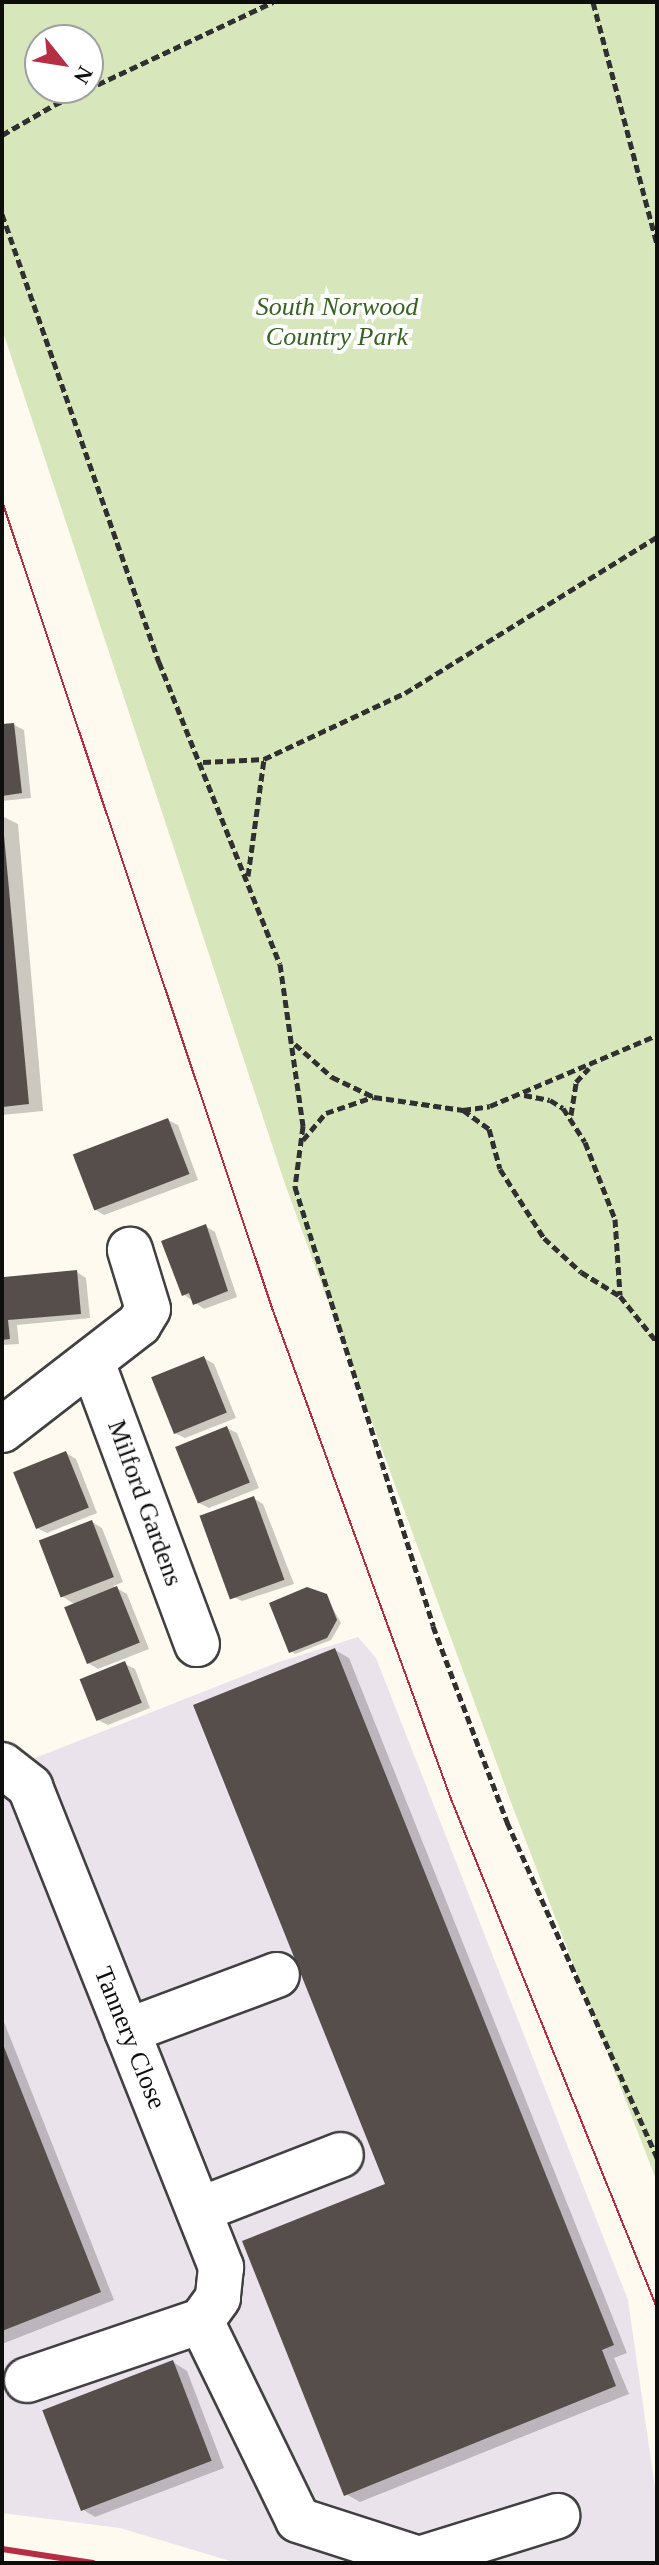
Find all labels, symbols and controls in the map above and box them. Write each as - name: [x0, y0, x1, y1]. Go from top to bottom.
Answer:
- north arrow: [24, 24, 104, 104]
- text: N: [69, 62, 98, 88]
- park label: South Norwood Country Park: [256, 291, 418, 352]
- street label: Milford Gardens: [101, 1416, 189, 1590]
- street label: Tannery Close: [87, 1962, 173, 2114]

